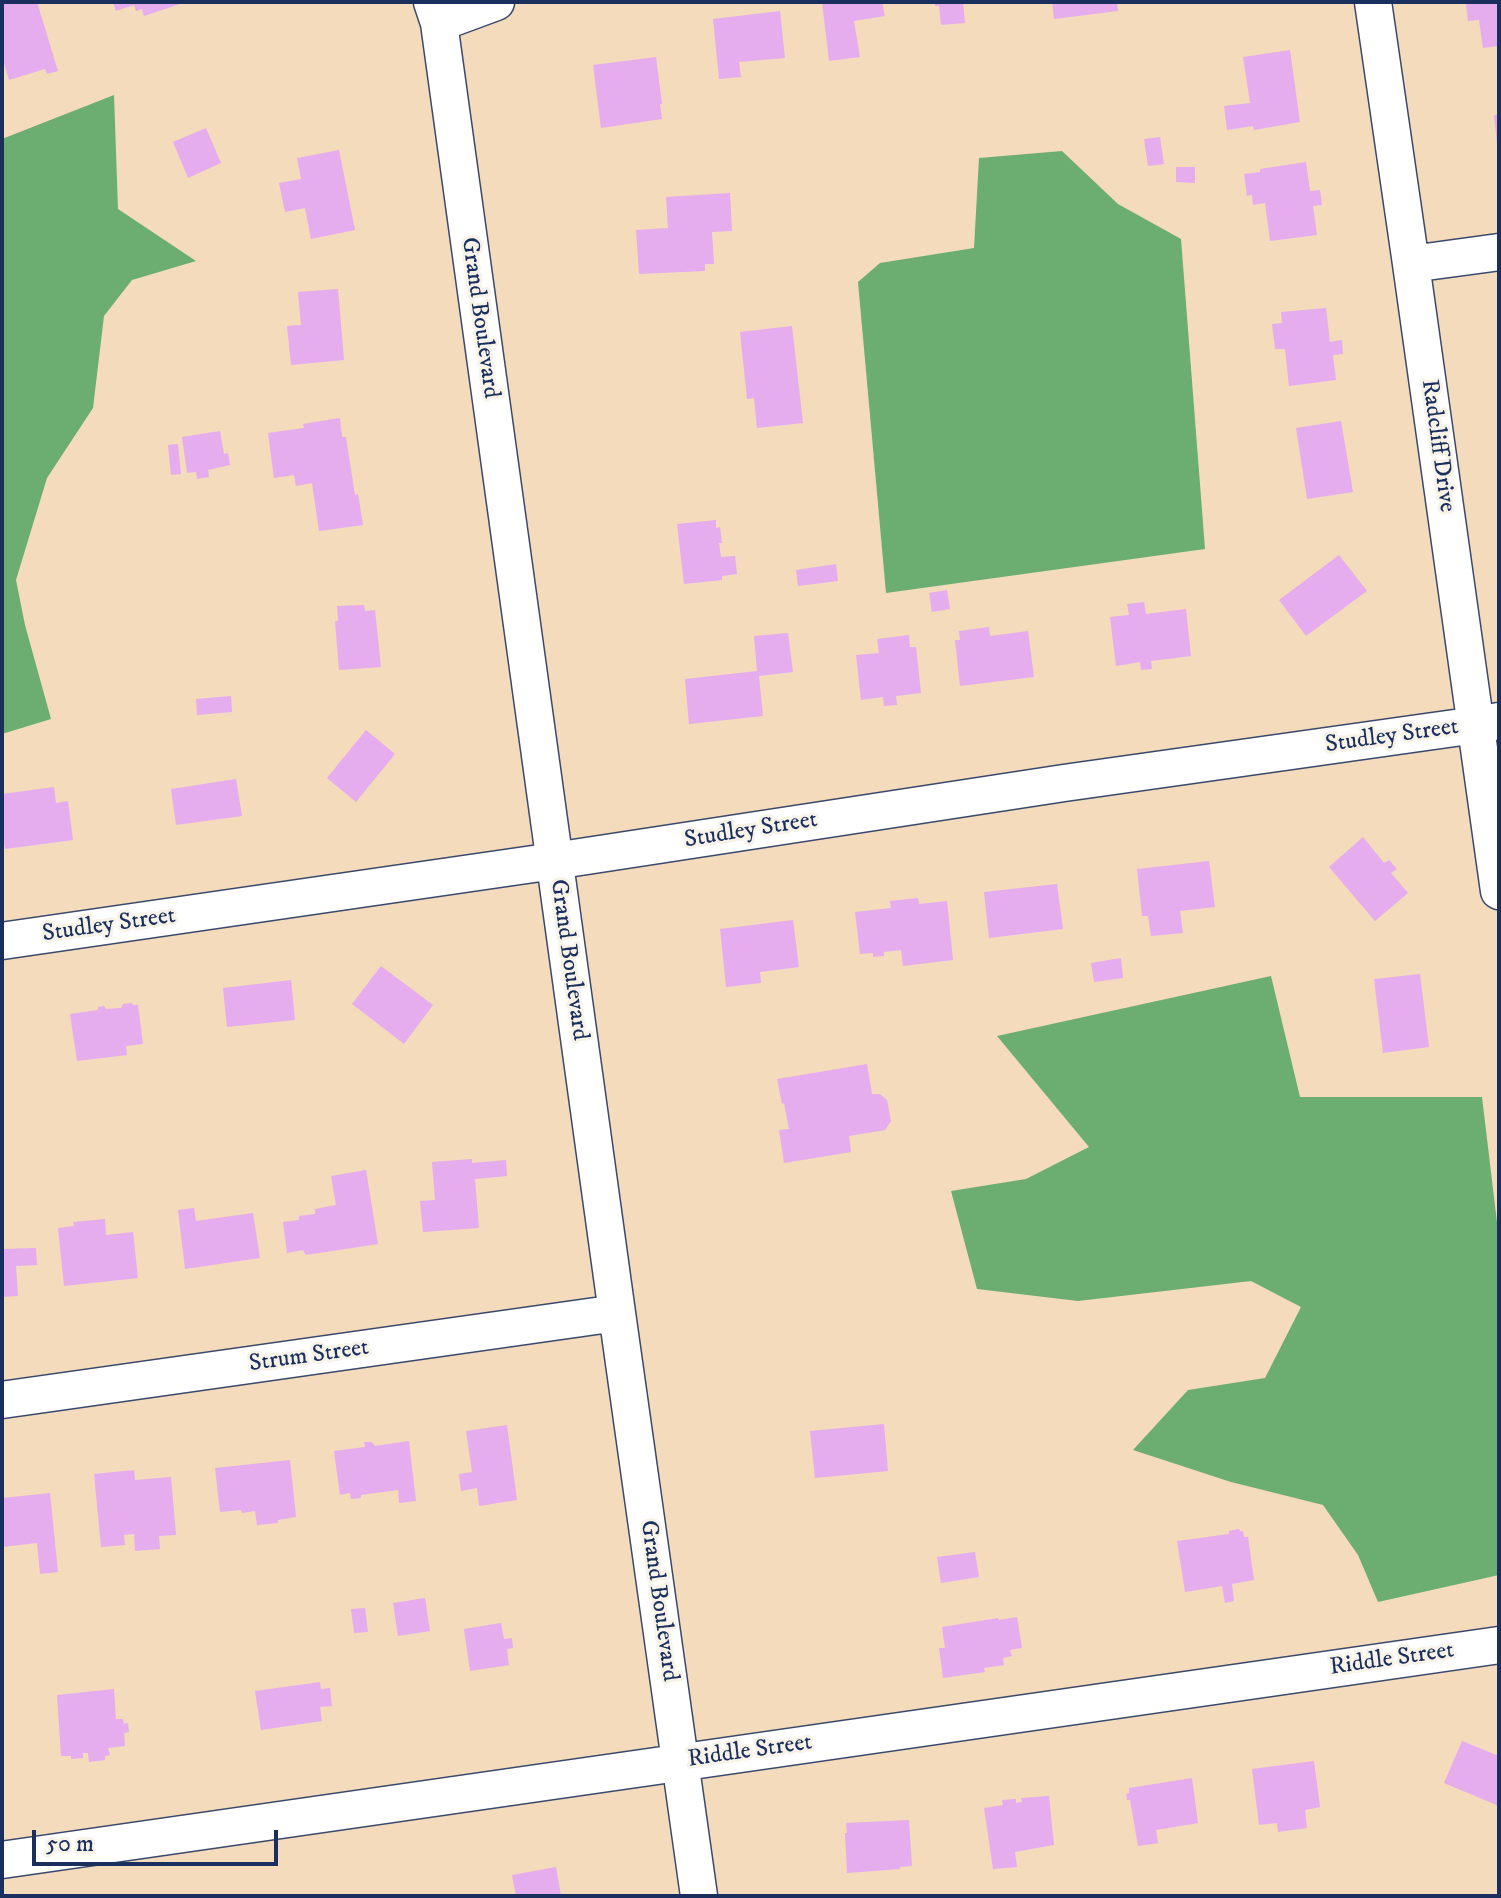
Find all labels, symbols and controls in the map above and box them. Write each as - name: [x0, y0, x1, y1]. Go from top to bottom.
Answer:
- street label: Grand Boulevard: [453, 235, 505, 401]
- street label: Radcliff Drive: [1413, 378, 1461, 514]
- street label: Studley Street: [1324, 713, 1460, 761]
- street label: Studley Street: [682, 806, 820, 856]
- street label: Grand Boulevard: [542, 877, 594, 1043]
- street label: Studley Street: [41, 902, 177, 950]
- street label: Strum Street: [247, 1334, 371, 1380]
- street label: Grand Boulevard: [632, 1518, 684, 1684]
- street label: Riddle Street: [1328, 1637, 1456, 1683]
- street label: Riddle Street: [686, 1729, 814, 1775]
- scale bar: [36, 1814, 282, 1864]
- text: 50 m: [46, 1829, 94, 1859]

